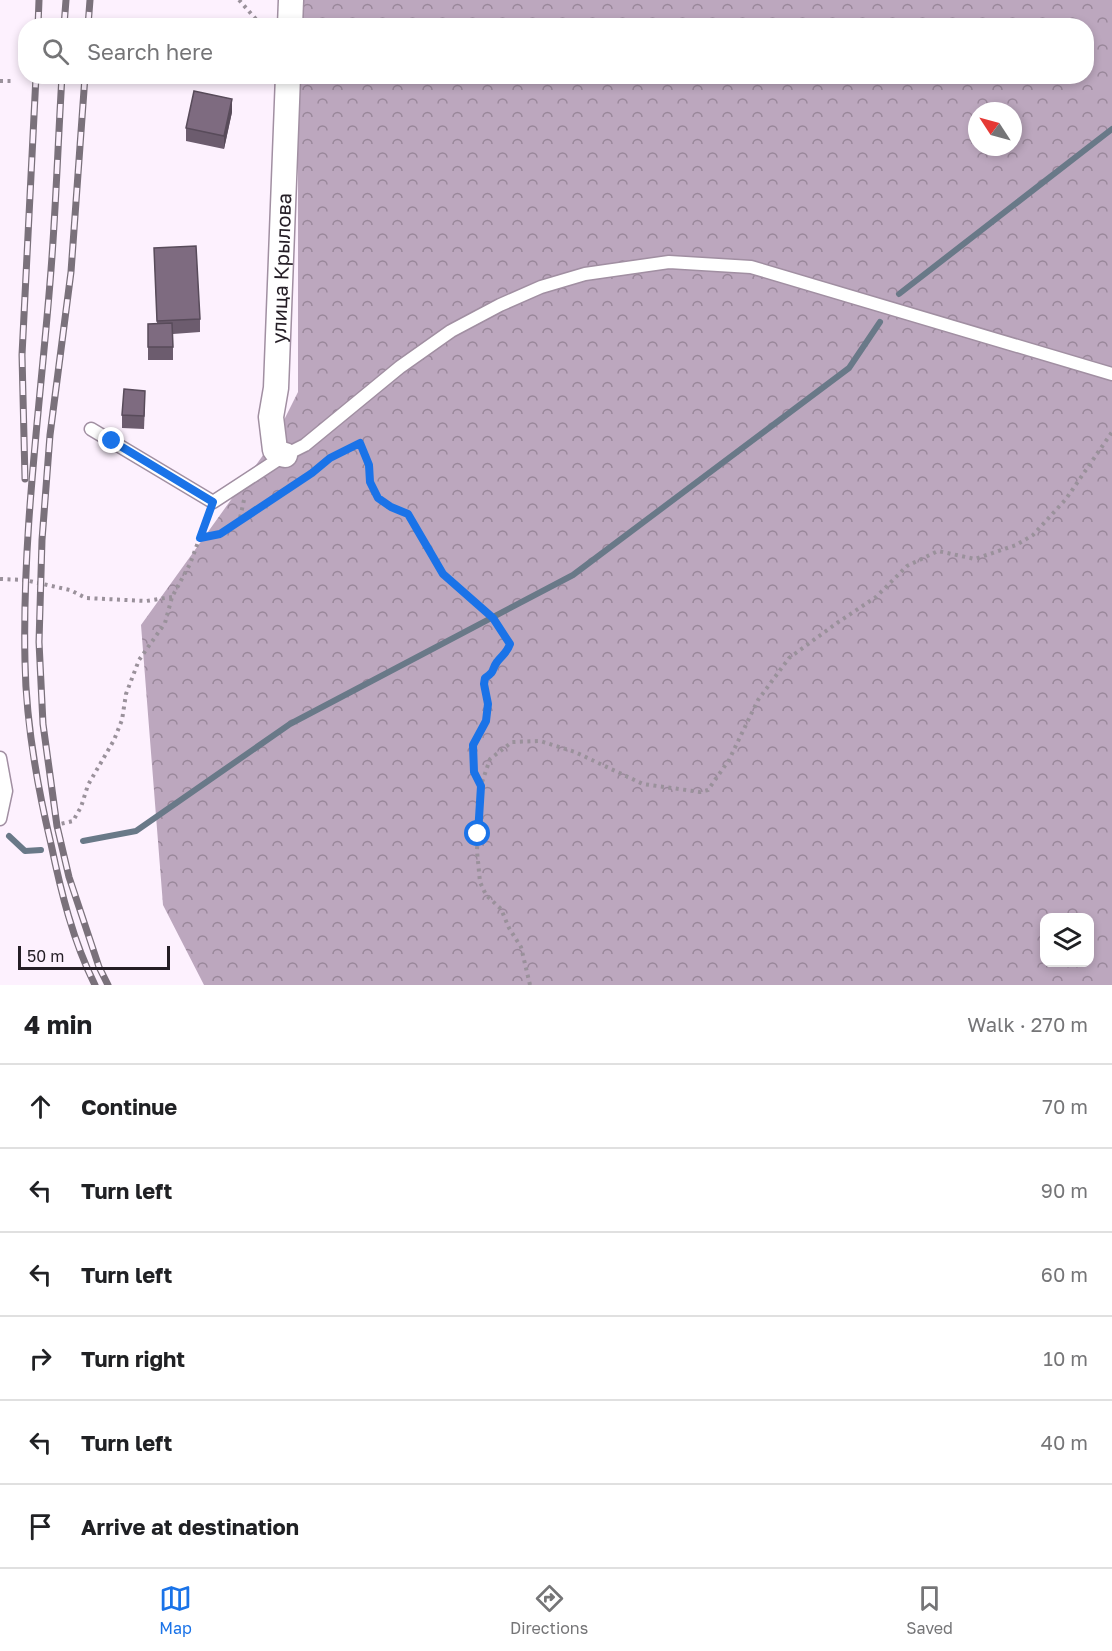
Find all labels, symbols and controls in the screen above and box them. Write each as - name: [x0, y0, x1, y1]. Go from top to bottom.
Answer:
- search box: [18, 18, 1094, 84]
- icon: search: [39, 35, 72, 68]
- text: Search here: [87, 38, 213, 65]
- north arrow: [968, 102, 1022, 156]
- street label: улица Крылова: [266, 192, 295, 344]
- route end: [98, 427, 124, 453]
- route start: [464, 820, 490, 846]
- map controls: [1040, 913, 1094, 967]
- button: layers: [1040, 913, 1094, 967]
- scale bar: [18, 943, 170, 971]
- text: 50 m: [27, 946, 64, 966]
- text: 4 min: [24, 1009, 92, 1040]
- text: Walk · 270 m: [967, 1012, 1088, 1036]
- icon: ahead: [24, 1090, 57, 1123]
- text: Continue: [81, 1093, 177, 1120]
- text: 70 m: [1042, 1094, 1088, 1118]
- icon: left: [24, 1174, 57, 1207]
- text: Turn left: [81, 1177, 172, 1204]
- text: 90 m: [1041, 1178, 1088, 1202]
- icon: left: [24, 1258, 57, 1291]
- text: Turn left: [81, 1261, 172, 1288]
- text: 60 m: [1041, 1262, 1088, 1286]
- icon: right: [24, 1342, 57, 1375]
- text: Turn right: [81, 1345, 185, 1372]
- text: 10 m: [1043, 1346, 1088, 1370]
- icon: left: [24, 1426, 57, 1459]
- text: Turn left: [81, 1429, 172, 1456]
- text: 40 m: [1041, 1430, 1088, 1454]
- icon: arrive: [24, 1510, 57, 1543]
- text: Arrive at destination: [81, 1513, 299, 1540]
- tab: Map: [159, 1582, 192, 1638]
- tab: Directions: [510, 1582, 588, 1638]
- tab: Saved: [906, 1582, 953, 1638]

